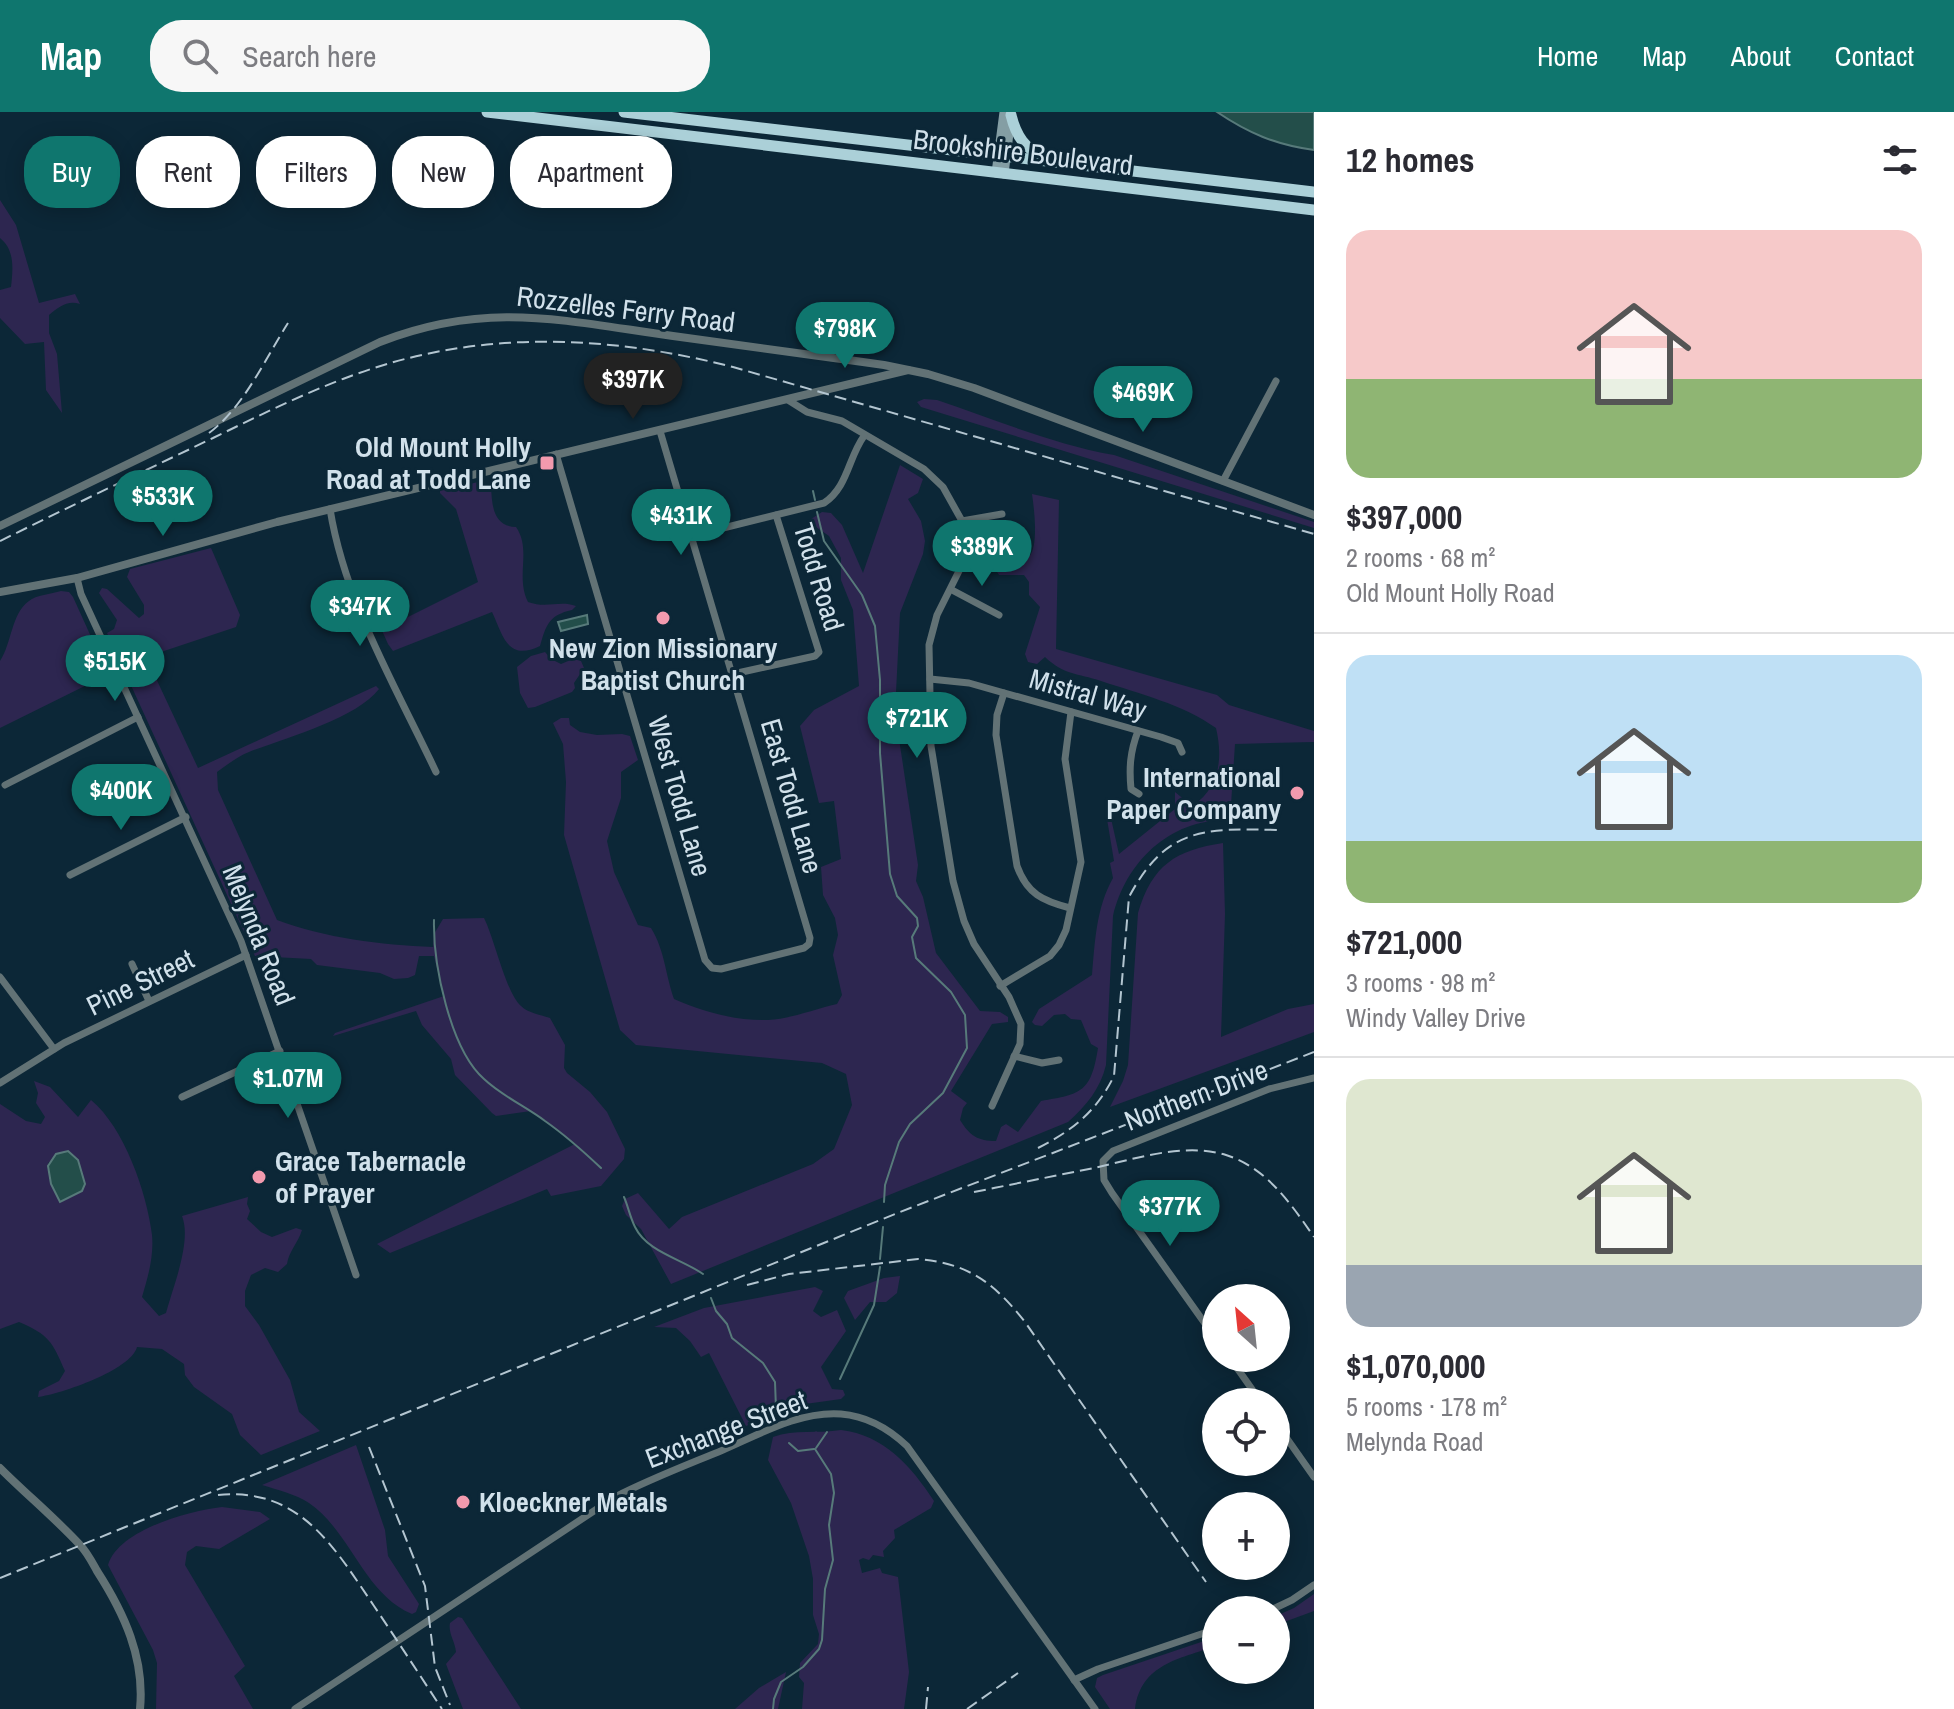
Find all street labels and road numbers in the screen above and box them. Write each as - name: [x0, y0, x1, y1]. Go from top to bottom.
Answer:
- street label: Brookshire Boulevard: [911, 120, 1135, 184]
- street label: Rozzelles Ferry Road: [515, 277, 737, 341]
- street label: Todd Road: [785, 518, 853, 636]
- street label: Mistral Way: [1025, 659, 1152, 729]
- street label: West Todd Lane: [639, 711, 721, 881]
- street label: East Todd Lane: [752, 714, 832, 878]
- street label: Melynda Road: [214, 859, 304, 1011]
- street label: Pine Street: [80, 940, 200, 1024]
- street label: Northern Drive: [1119, 1050, 1273, 1140]
- street label: Exchange Street: [640, 1381, 812, 1477]

